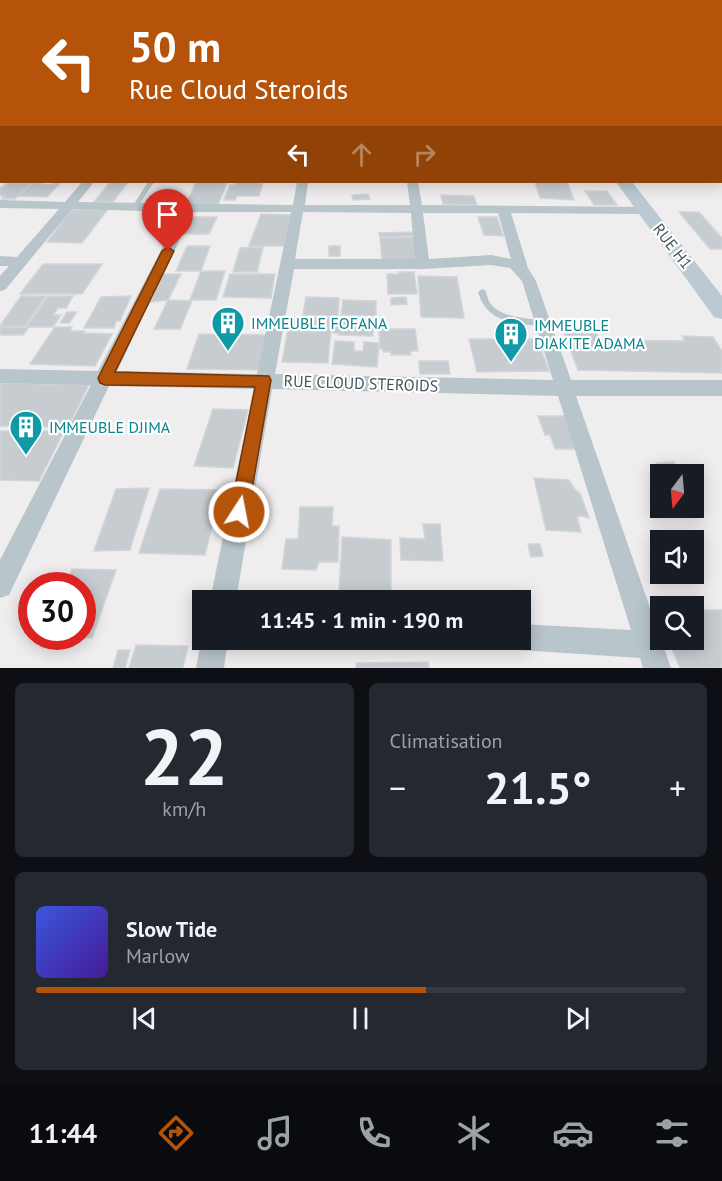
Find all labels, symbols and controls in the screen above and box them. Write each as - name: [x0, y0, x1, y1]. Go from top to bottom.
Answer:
- text: 50 m: [129, 19, 221, 74]
- icon: left: [30, 24, 108, 102]
- text: Rue Cloud Steroids: [129, 72, 348, 106]
- icon: left: [282, 138, 315, 171]
- icon: ahead: [345, 138, 378, 171]
- icon: right: [408, 138, 441, 171]
- pin: [142, 189, 193, 251]
- icon: arrive: [151, 198, 184, 231]
- street label: RUE H1: [649, 219, 697, 273]
- building icon: IMMEUBLE FOFANA: [210, 305, 246, 352]
- place label: IMMEUBLE FOFANA: [251, 313, 388, 333]
- place label: IMMEUBLE DIAKITE ADAMA: [534, 315, 646, 353]
- building icon: IMMEUBLE DIAKITE ADAMA: [493, 316, 529, 363]
- street label: RUE CLOUD STEROIDS: [283, 370, 439, 396]
- building icon: IMMEUBLE DJIMA: [8, 409, 44, 456]
- place label: IMMEUBLE DJIMA: [49, 417, 171, 437]
- north arrow: [650, 464, 704, 518]
- map controls: [650, 464, 704, 650]
- position arrow: [207, 480, 271, 544]
- button: sound: [650, 530, 704, 584]
- speed limit sign: 30: [18, 572, 96, 650]
- button: search: [650, 596, 704, 650]
- text: 11:45 · 1 min · 190 m: [260, 606, 463, 634]
- text: 22: [140, 706, 228, 807]
- text: Climatisation: [390, 728, 503, 754]
- text: 21.5°: [484, 758, 591, 816]
- text: −: [390, 766, 406, 809]
- text: +: [669, 766, 686, 809]
- text: km/h: [162, 796, 206, 822]
- text: Slow Tide: [126, 915, 217, 943]
- text: Marlow: [126, 943, 190, 969]
- icon: previous: [128, 1002, 161, 1035]
- icon: pause: [344, 1002, 377, 1035]
- icon: next: [561, 1002, 594, 1035]
- icon: directions: [155, 1112, 197, 1154]
- icon: music: [254, 1112, 296, 1154]
- icon: phone: [353, 1112, 395, 1154]
- icon: climate: [453, 1112, 495, 1154]
- icon: car: [552, 1112, 594, 1154]
- icon: filters: [651, 1112, 693, 1154]
- text: 11:44: [29, 1116, 97, 1150]

